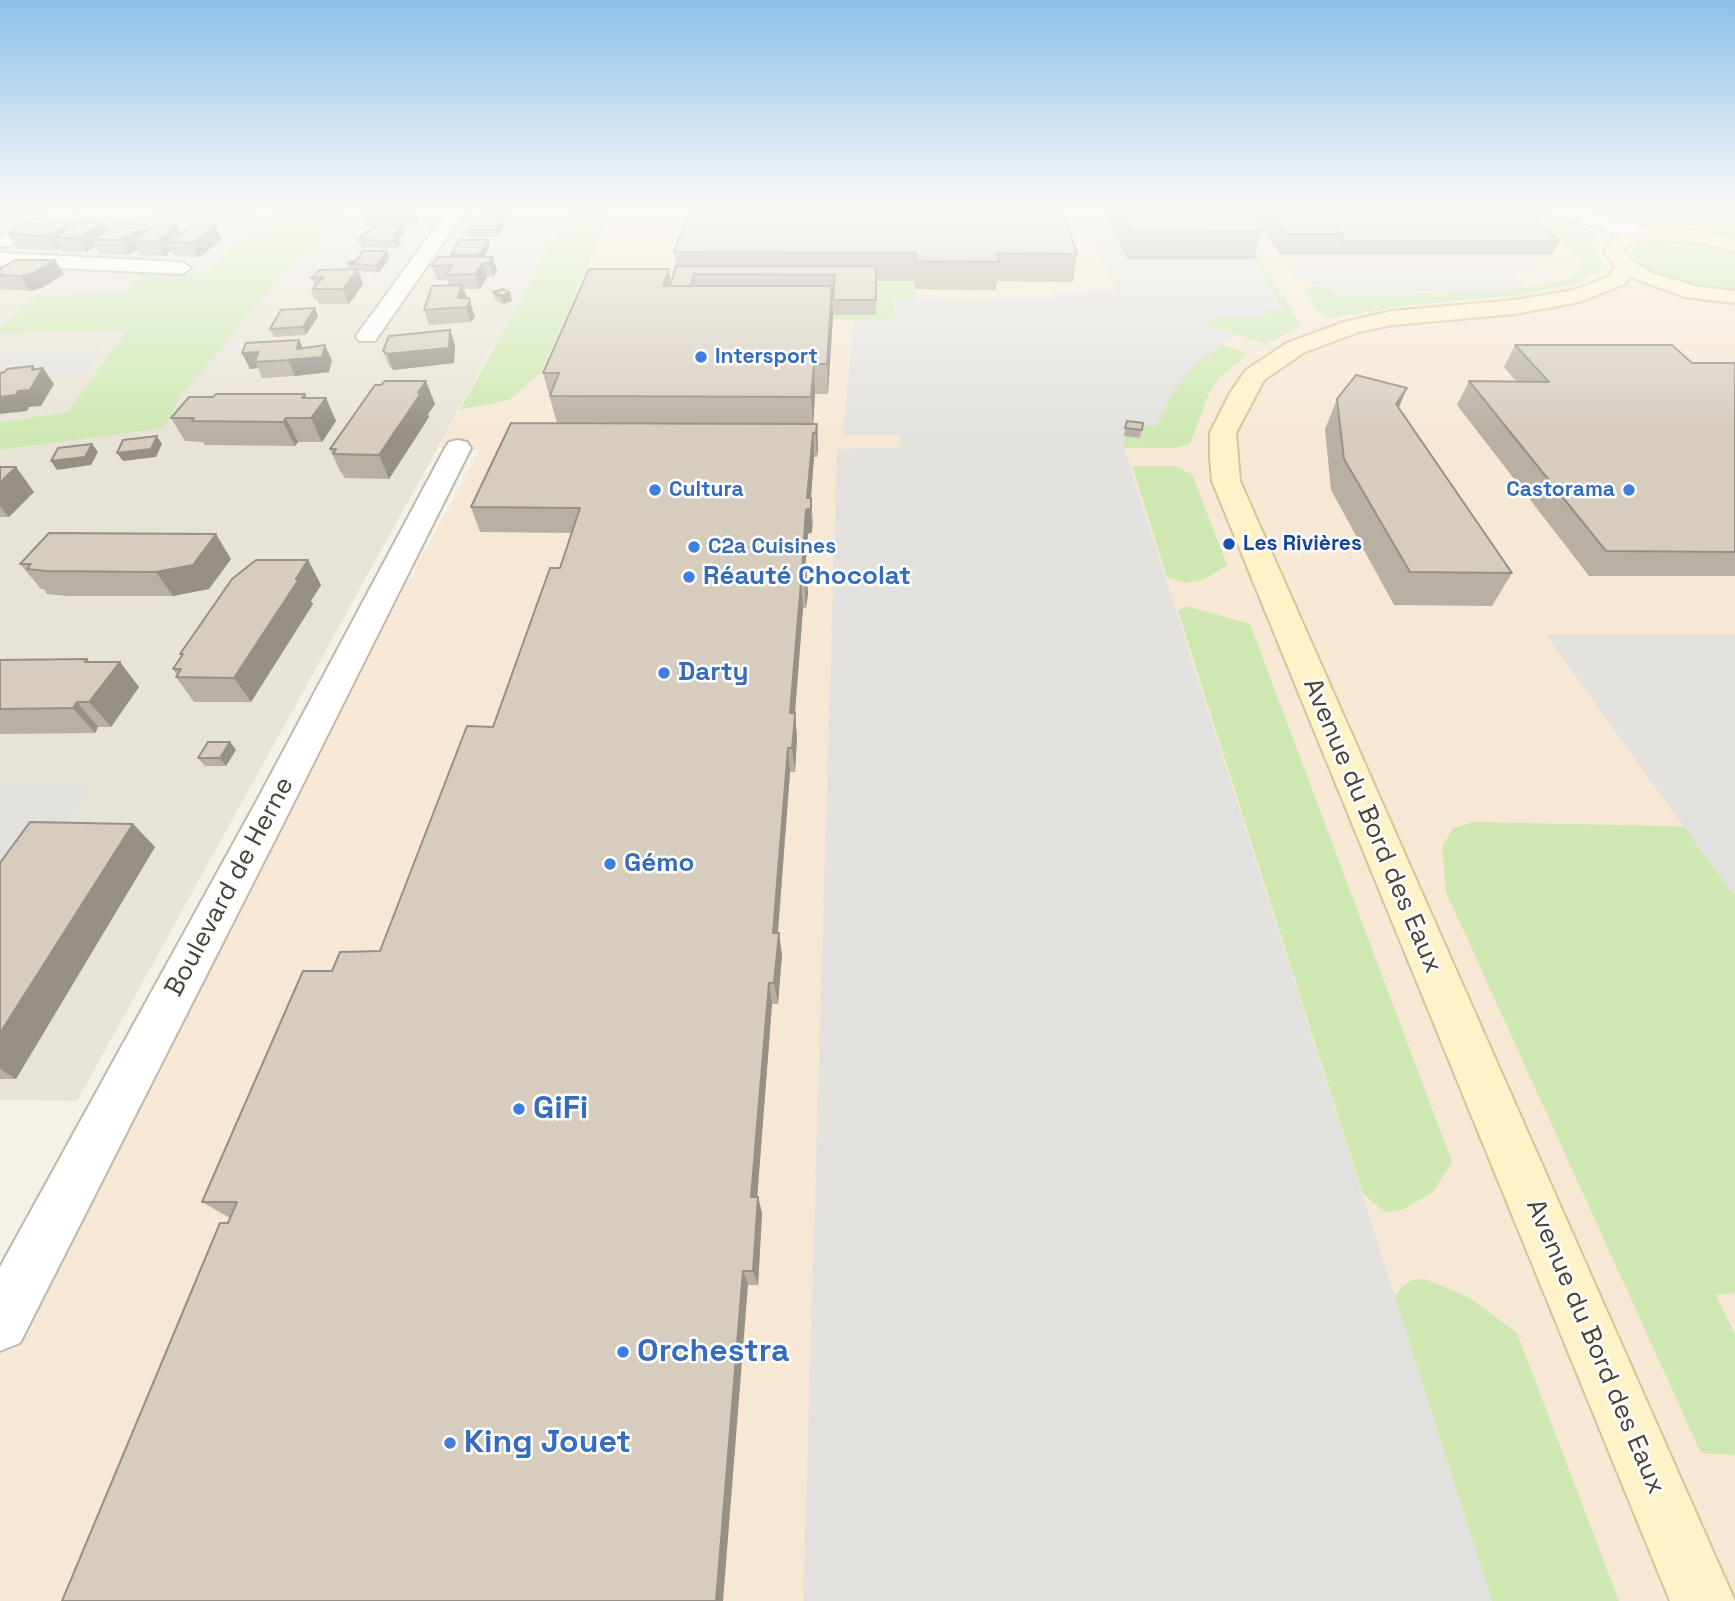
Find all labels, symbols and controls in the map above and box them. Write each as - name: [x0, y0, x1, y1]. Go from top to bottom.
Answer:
- place label: Intersport: [715, 344, 818, 370]
- marker: Intersport: [693, 349, 709, 365]
- place label: Cultura: [669, 477, 744, 503]
- place label: Castorama: [1506, 477, 1615, 503]
- marker: Cultura: [647, 482, 663, 498]
- marker: Castorama: [1621, 482, 1637, 498]
- place label: Les Rivières: [1243, 531, 1362, 557]
- place label: C2a Cuisines: [708, 534, 836, 560]
- marker: Les Rivières: [1221, 536, 1237, 552]
- marker: C2a Cuisines: [686, 539, 702, 555]
- place label: Réauté Chocolat: [703, 561, 911, 593]
- marker: Réauté Chocolat: [681, 569, 697, 585]
- place label: Darty: [678, 657, 749, 689]
- marker: Darty: [656, 665, 672, 681]
- street label: Avenue du Bord des Eaux: [1296, 674, 1448, 978]
- street label: Boulevard de Herne: [159, 772, 301, 1002]
- place label: Gémo: [624, 848, 694, 880]
- marker: Gémo: [602, 856, 618, 872]
- place label: GiFi: [533, 1090, 588, 1128]
- marker: GiFi: [511, 1101, 527, 1117]
- street label: Avenue du Bord des Eaux: [1519, 1195, 1671, 1499]
- place label: Orchestra: [637, 1333, 789, 1371]
- marker: Orchestra: [615, 1344, 631, 1360]
- place label: King Jouet: [464, 1424, 631, 1462]
- marker: King Jouet: [442, 1435, 458, 1451]

